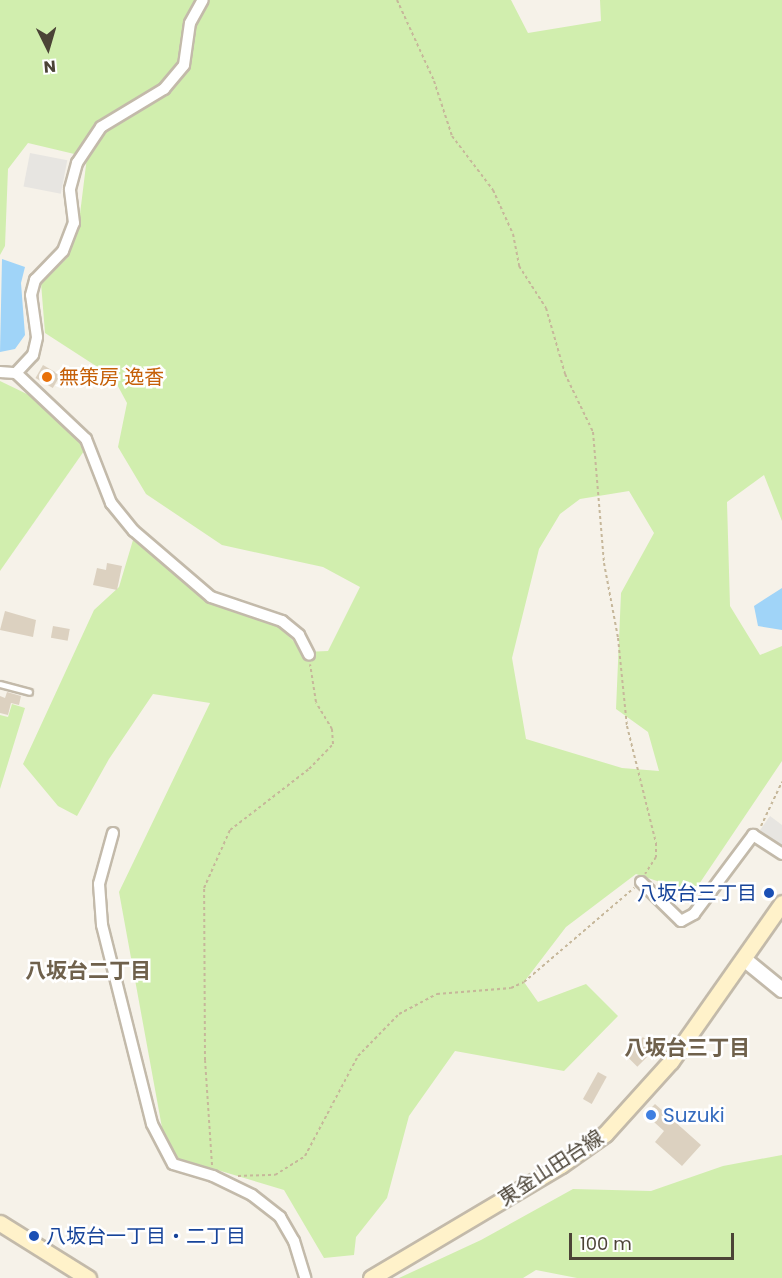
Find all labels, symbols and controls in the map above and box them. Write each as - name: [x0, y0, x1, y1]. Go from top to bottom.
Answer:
- north arrow: [18, 18, 78, 78]
- text: N: [43, 54, 57, 78]
- place label: 無策房 逸香: [59, 365, 164, 389]
- marker: 無策房 逸香: [40, 370, 54, 384]
- place label: 八坂台三丁目: [637, 881, 757, 905]
- marker: 八坂台三丁目: [762, 886, 776, 900]
- district label: 八坂台二丁目: [25, 958, 151, 984]
- district label: 八坂台三丁目: [624, 1035, 750, 1061]
- place label: Suzuki: [663, 1103, 725, 1127]
- marker: Suzuki: [644, 1108, 658, 1122]
- street label: 東金山田台線: [494, 1125, 608, 1211]
- scale bar: [572, 1221, 737, 1259]
- place label: 八坂台一丁目・二丁目: [46, 1224, 246, 1248]
- marker: 八坂台一丁目・二丁目: [27, 1229, 41, 1243]
- text: 100 m: [580, 1231, 632, 1256]

